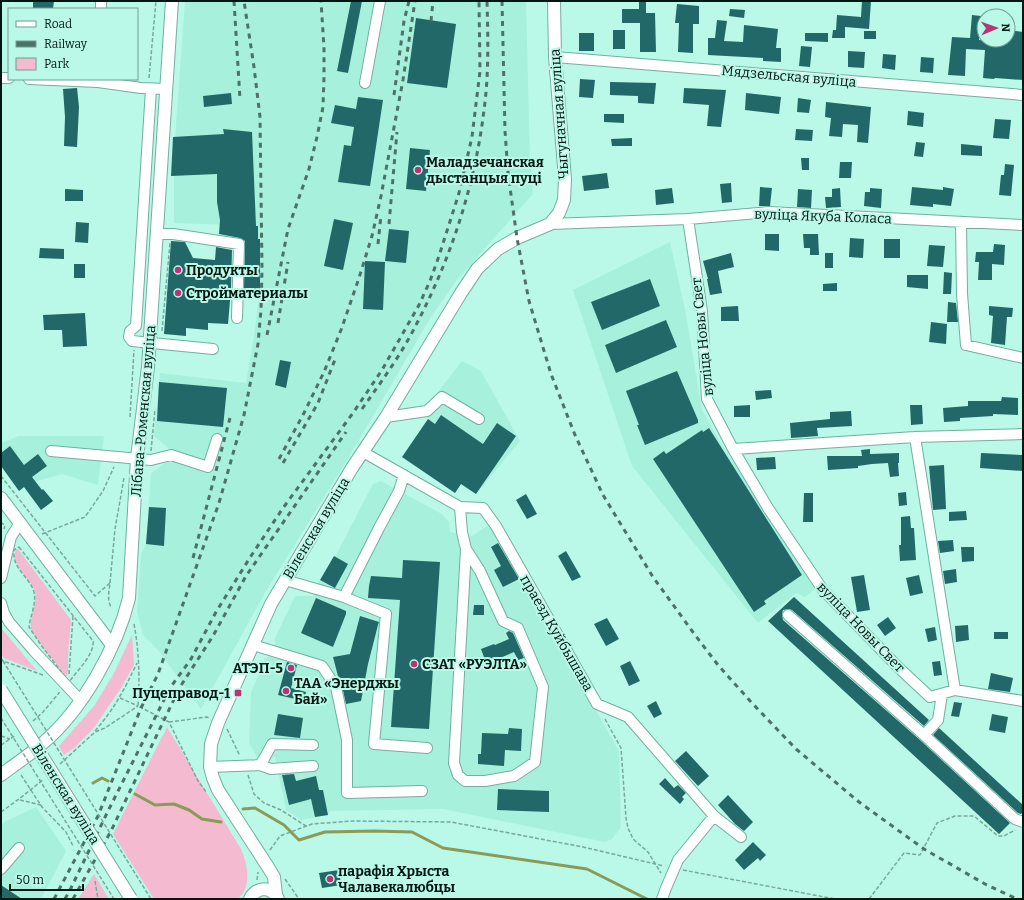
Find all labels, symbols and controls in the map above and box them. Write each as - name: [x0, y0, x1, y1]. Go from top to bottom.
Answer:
- legend: [8, 8, 138, 80]
- north arrow: [976, 8, 1016, 48]
- text: Road: [44, 17, 72, 31]
- text: N: [999, 23, 1012, 33]
- text: Railway: [44, 37, 88, 51]
- street label: Чыгуначная вуліца: [546, 48, 573, 180]
- text: Park: [44, 57, 70, 71]
- street label: Мядзельская вуліца: [721, 62, 857, 91]
- place label: Маладзечанская дыстанцыя пуці: [426, 154, 544, 187]
- marker: Маладзечанская дыстанцыя пуці: [413, 165, 423, 175]
- street label: вуліца Якуба Коласа: [754, 206, 892, 227]
- place label: Продукты: [186, 262, 258, 279]
- marker: Продукты: [173, 265, 183, 275]
- street label: вуліца Новы Свет: [688, 277, 717, 397]
- place label: Стройматериалы: [186, 285, 308, 302]
- marker: Стройматериалы: [173, 288, 183, 298]
- street label: Лібава-Роменская вуліца: [128, 324, 160, 498]
- street label: Віленская вуліца: [279, 474, 354, 582]
- street label: праезд Куйбышава: [516, 572, 597, 695]
- street label: вуліца Новы Свет: [813, 579, 908, 676]
- place label: СЗАТ «РУЭЛТА»: [422, 656, 527, 673]
- marker: СЗАТ «РУЭЛТА»: [409, 659, 419, 669]
- place label: АТЭП-5: [233, 660, 283, 677]
- marker: АТЭП-5: [286, 663, 296, 673]
- place label: ТАА «Энерджы Бай»: [294, 675, 399, 708]
- place label: Пуцеправод-1: [132, 685, 230, 702]
- marker: ТАА «Энерджы Бай»: [281, 686, 291, 696]
- marker: Пуцеправод-1: [233, 688, 243, 698]
- street label: Віленская вуліца: [28, 741, 103, 848]
- place label: парафія Хрыста Чалавекалюбцы: [338, 863, 455, 896]
- scale bar: [10, 866, 83, 892]
- text: 50 m: [16, 873, 45, 887]
- marker: парафія Хрыста Чалавекалюбцы: [325, 874, 335, 884]

